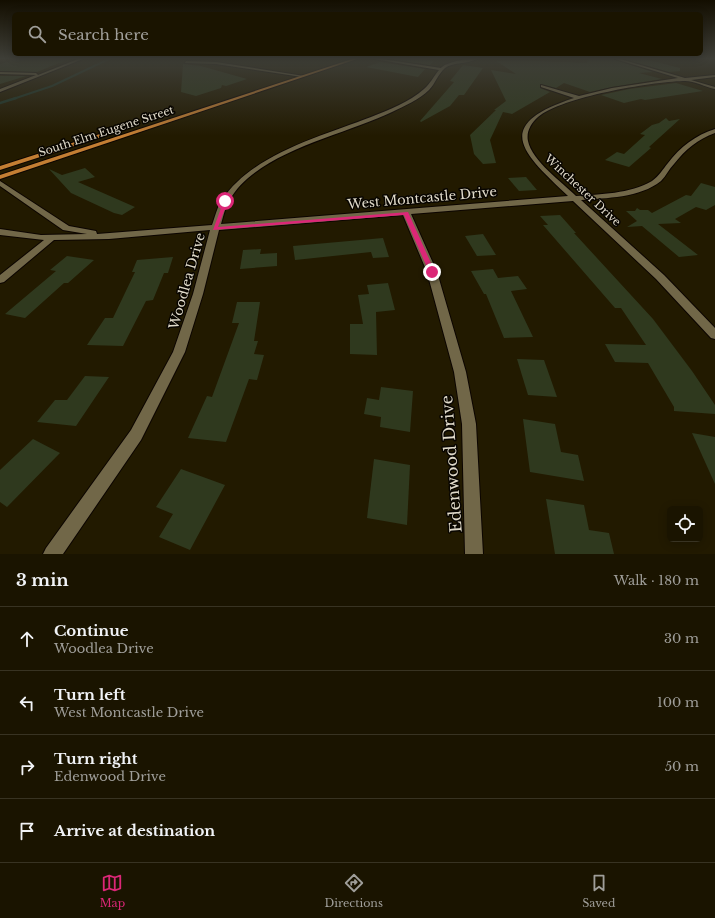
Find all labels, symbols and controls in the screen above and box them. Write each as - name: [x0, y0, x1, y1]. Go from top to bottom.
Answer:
- search box: [12, 12, 703, 56]
- icon: search: [26, 23, 48, 45]
- text: Search here: [58, 25, 149, 44]
- street label: South Elm Eugene Street: [37, 102, 176, 160]
- street label: Winchester Drive: [541, 150, 624, 229]
- street label: West Montcastle Drive: [346, 183, 497, 213]
- route start: [216, 192, 234, 210]
- street label: Woodlea Drive: [165, 231, 209, 332]
- route end: [423, 263, 441, 281]
- street label: Edenwood Drive: [436, 395, 466, 533]
- map controls: [667, 506, 703, 542]
- button: locate: [667, 506, 703, 542]
- text: 3 min: [16, 570, 69, 591]
- text: Walk · 180 m: [614, 572, 699, 589]
- text: Continue: [54, 621, 129, 640]
- icon: ahead: [16, 628, 38, 650]
- text: 30 m: [664, 630, 699, 647]
- text: Woodlea Drive: [54, 640, 154, 657]
- text: Turn left: [54, 685, 125, 704]
- icon: left: [16, 692, 38, 714]
- text: 100 m: [657, 694, 699, 711]
- text: West Montcastle Drive: [54, 704, 204, 721]
- text: Turn right: [54, 749, 137, 768]
- icon: right: [16, 756, 38, 778]
- text: 50 m: [665, 758, 699, 775]
- text: Edenwood Drive: [54, 768, 166, 785]
- icon: arrive: [16, 820, 38, 842]
- text: Arrive at destination: [54, 821, 215, 840]
- tab: Map: [100, 872, 125, 910]
- tab: Directions: [324, 872, 383, 910]
- tab: Saved: [582, 872, 615, 910]

